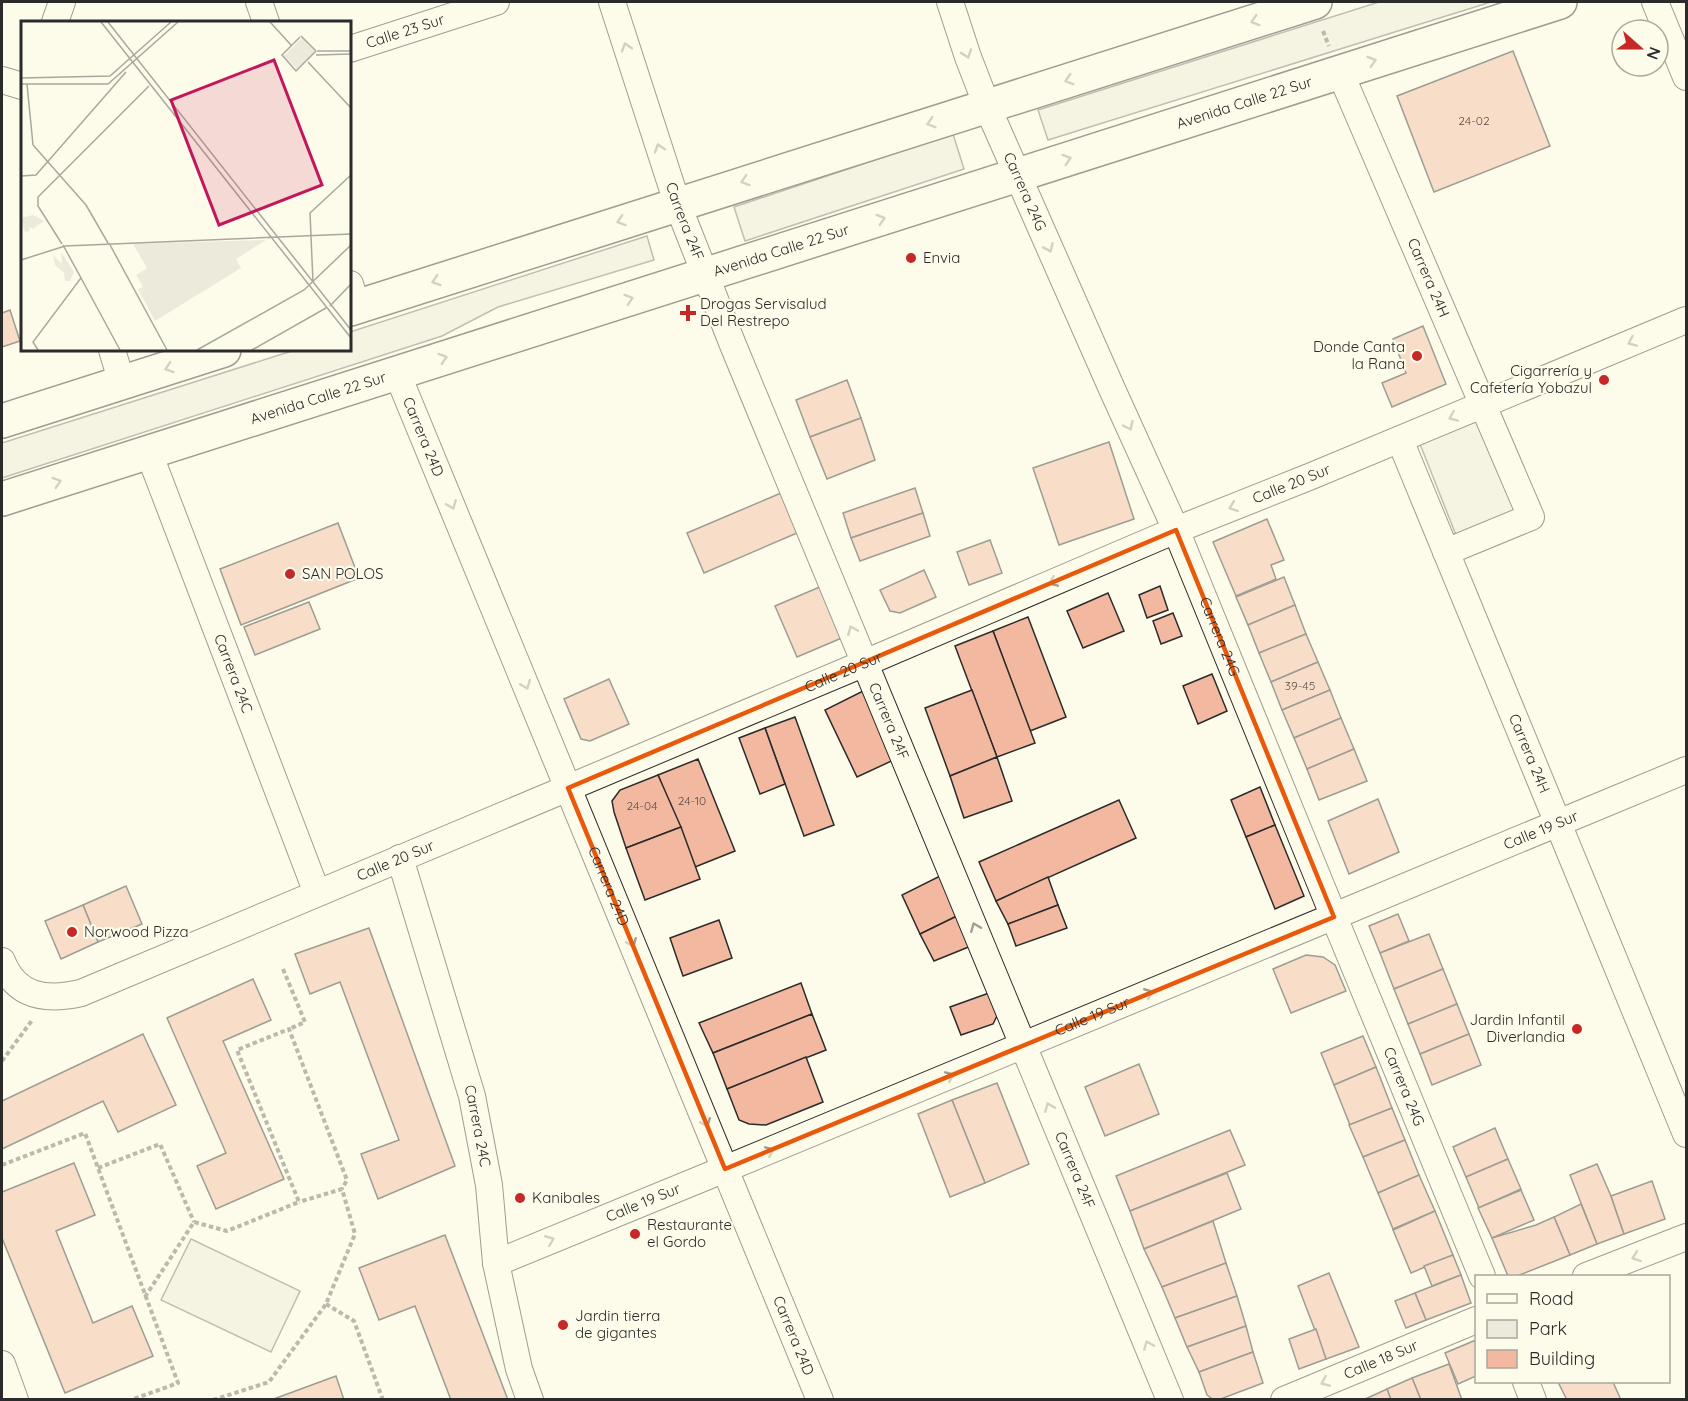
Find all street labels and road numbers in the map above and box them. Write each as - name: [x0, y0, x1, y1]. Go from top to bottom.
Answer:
- street label: Calle 23 Sur: [363, 9, 447, 52]
- street label: Avenida Calle 22 Sur: [1174, 72, 1315, 133]
- street label: Carrera 24G: [1000, 149, 1051, 234]
- street label: Carrera 24F: [662, 180, 709, 263]
- street label: Avenida Calle 22 Sur: [711, 219, 852, 280]
- street label: Carrera 24H: [1403, 235, 1454, 320]
- street label: Avenida Calle 22 Sur: [248, 367, 389, 428]
- street label: Carrera 24D: [399, 394, 449, 479]
- street label: Calle 20 Sur: [1250, 459, 1333, 508]
- street label: Carrera 24G: [1195, 594, 1245, 679]
- street label: Carrera 24C: [210, 631, 257, 716]
- street label: Calle 20 Sur: [802, 647, 885, 696]
- street label: Carrera 24F: [865, 679, 914, 762]
- street label: Carrera 24H: [1505, 711, 1554, 796]
- street label: Calle 19 Sur: [1501, 806, 1581, 854]
- street label: Calle 20 Sur: [354, 835, 437, 885]
- street label: Carrera 24D: [584, 843, 634, 929]
- street label: Calle 19 Sur: [1052, 992, 1132, 1040]
- street label: Carrera 24G: [1380, 1044, 1429, 1129]
- street label: Carrera 24C: [460, 1082, 495, 1169]
- street label: Carrera 24F: [1051, 1128, 1100, 1211]
- street label: Calle 19 Sur: [603, 1178, 683, 1226]
- street label: Carrera 24D: [769, 1293, 819, 1378]
- street label: Calle 18 Sur: [1341, 1335, 1421, 1383]

